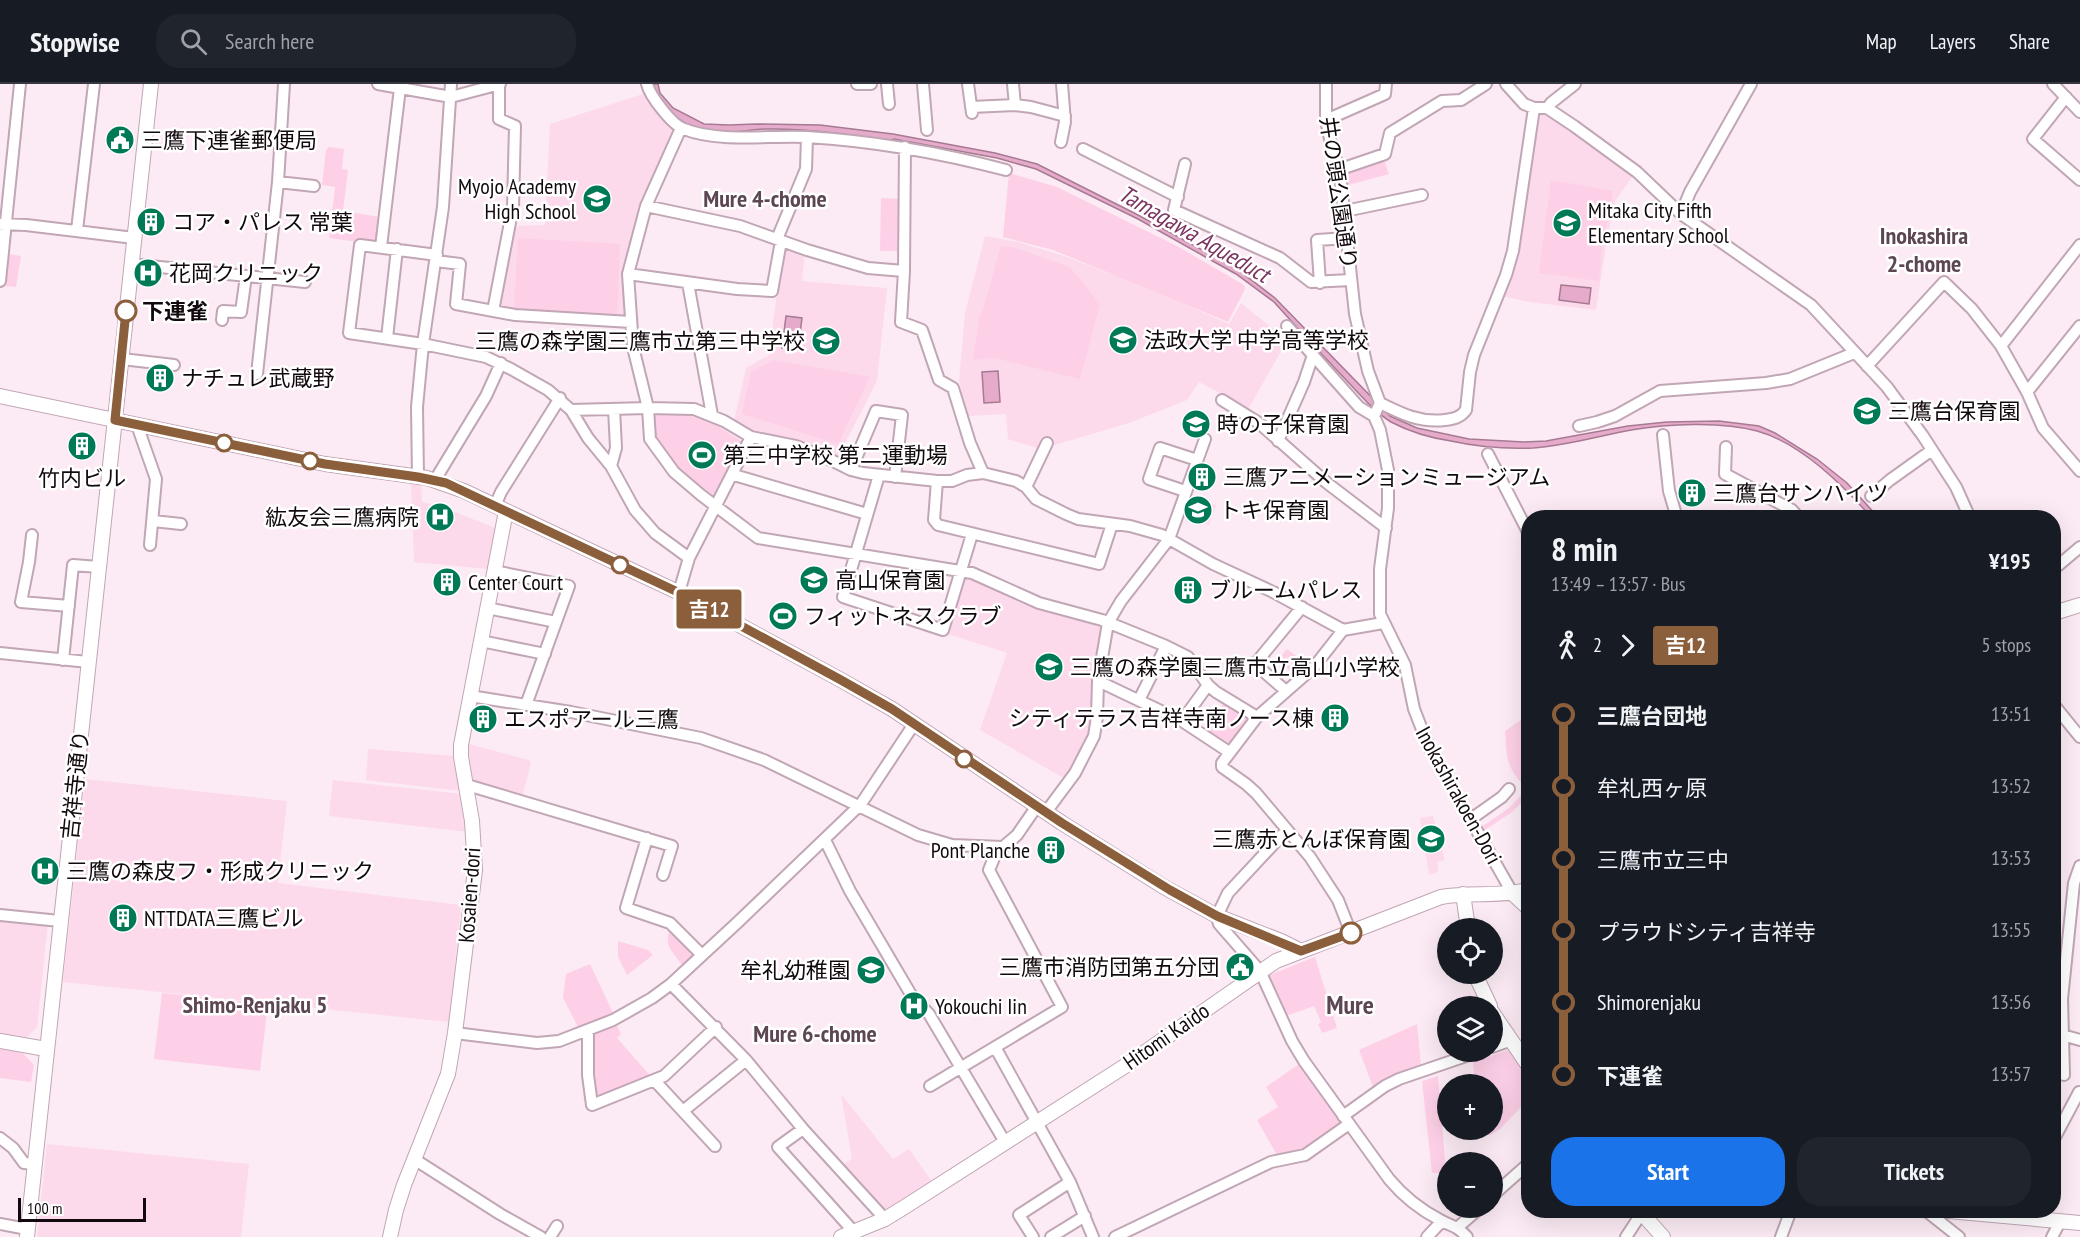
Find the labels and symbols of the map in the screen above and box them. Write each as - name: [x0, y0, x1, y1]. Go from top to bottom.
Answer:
- street label: 井の頭公園通り: [1314, 115, 1364, 271]
- public building icon: 三鷹下連雀郵便局: [104, 124, 136, 156]
- place label: 三鷹下連雀郵便局: [141, 126, 317, 154]
- place label: Myojo Academy High School: [458, 172, 577, 225]
- water label: Tamagawa Aqueduct: [1113, 178, 1277, 291]
- school or university icon: Myojo Academy High School: [581, 183, 613, 215]
- district label: Mure 4-chome: [703, 183, 827, 214]
- place label: Mitaka City Fifth Elementary School: [1588, 196, 1730, 249]
- building icon: コア・パレス 常葉: [135, 206, 167, 238]
- school or university icon: Mitaka City Fifth Elementary School: [1551, 207, 1583, 239]
- place label: コア・パレス 常葉: [172, 208, 353, 236]
- district label: Inokashira 2-chome: [1880, 220, 1968, 279]
- hospital icon: 花岡クリニック: [132, 257, 164, 289]
- place label: 花岡クリニック: [169, 259, 323, 287]
- place label: 下連雀: [142, 297, 208, 325]
- marker: 下連雀: [115, 300, 137, 322]
- school or university icon: 法政大学 中学高等学校: [1107, 324, 1139, 356]
- school or university icon: 三鷹の森学園三鷹市立第三中学校: [810, 325, 842, 357]
- place label: 法政大学 中学高等学校: [1144, 326, 1369, 354]
- place label: 三鷹の森学園三鷹市立第三中学校: [475, 327, 805, 355]
- building icon: ナチュレ武蔵野: [144, 362, 176, 394]
- place label: ナチュレ武蔵野: [181, 364, 335, 392]
- school or university icon: 三鷹台保育園: [1851, 395, 1883, 427]
- place label: 三鷹台保育園: [1888, 397, 2020, 425]
- school or university icon: 時の子保育園: [1180, 408, 1212, 440]
- place label: 時の子保育園: [1217, 410, 1349, 438]
- building icon: 竹内ビル: [66, 430, 98, 462]
- unlabelled marker: [215, 434, 233, 452]
- sports icon: 第三中学校 第二運動場: [686, 439, 718, 471]
- place label: 第三中学校 第二運動場: [723, 441, 948, 469]
- unlabelled marker: [301, 452, 319, 470]
- building icon: 三鷹アニメーションミュージアム: [1186, 461, 1218, 493]
- place label: 三鷹アニメーションミュージアム: [1223, 463, 1550, 491]
- place label: 竹内ビル: [38, 464, 126, 492]
- building icon: 三鷹台サンハイツ: [1676, 477, 1708, 509]
- place label: 三鷹台サンハイツ: [1713, 479, 1889, 507]
- school or university icon: トキ保育園: [1182, 494, 1214, 526]
- place label: トキ保育園: [1219, 496, 1329, 524]
- hospital icon: 紘友会三鷹病院: [424, 501, 456, 533]
- place label: 紘友会三鷹病院: [265, 503, 419, 531]
- unlabelled marker: [611, 556, 629, 574]
- school or university icon: 高山保育園: [798, 564, 830, 596]
- building icon: Center Court: [431, 566, 463, 598]
- place label: 高山保育園: [835, 566, 945, 594]
- place label: Center Court: [468, 568, 563, 596]
- building icon: ブルームパレス: [1172, 574, 1204, 606]
- place label: ブルームパレス: [1209, 576, 1362, 604]
- line badge: 吉12: [674, 590, 744, 628]
- sports icon: フィットネスクラブ: [767, 600, 799, 632]
- place label: フィットネスクラブ: [804, 602, 1002, 630]
- school or university icon: 三鷹の森学園三鷹市立高山小学校: [1033, 651, 1065, 683]
- place label: 三鷹の森学園三鷹市立高山小学校: [1070, 653, 1400, 681]
- building icon: シティテラス吉祥寺南ノース棟: [1319, 702, 1351, 734]
- building icon: エスポアール三鷹: [467, 703, 499, 735]
- place label: シティテラス吉祥寺南ノース棟: [1009, 704, 1314, 732]
- place label: エスポアール三鷹: [504, 705, 679, 733]
- street label: Inokashirakoen-Dori: [1410, 721, 1508, 869]
- street label: 吉祥寺通り: [55, 729, 95, 841]
- unlabelled marker: [955, 750, 973, 768]
- school or university icon: 三鷹赤とんぼ保育園: [1415, 823, 1447, 855]
- place label: 三鷹赤とんぼ保育園: [1212, 825, 1410, 853]
- building icon: Pont Planche: [1035, 834, 1067, 866]
- place label: Pont Planche: [931, 836, 1030, 864]
- street label: Kosaien-dori: [452, 846, 486, 944]
- hospital icon: 三鷹の森皮フ・形成クリニック: [29, 855, 61, 887]
- place label: 三鷹の森皮フ・形成クリニック: [66, 857, 374, 885]
- building icon: NTTDATA三鷹ビル: [107, 902, 139, 934]
- place label: NTTDATA三鷹ビル: [144, 904, 303, 932]
- unlabelled marker: [1340, 922, 1362, 944]
- public building icon: 三鷹市消防団第五分団: [1224, 951, 1256, 983]
- place label: 三鷹市消防団第五分団: [999, 953, 1219, 981]
- school or university icon: 牟礼幼稚園: [855, 954, 887, 986]
- place label: 牟礼幼稚園: [740, 956, 850, 984]
- district label: Mure: [1326, 988, 1374, 1021]
- district label: Shimo-Renjaku 5: [183, 989, 327, 1020]
- hospital icon: Yokouchi Iin: [898, 990, 930, 1022]
- place label: Yokouchi Iin: [935, 992, 1027, 1020]
- street label: Hitomi Kaido: [1118, 996, 1214, 1076]
- district label: Mure 6-chome: [753, 1018, 877, 1049]
- scale bar: [18, 1195, 146, 1222]

